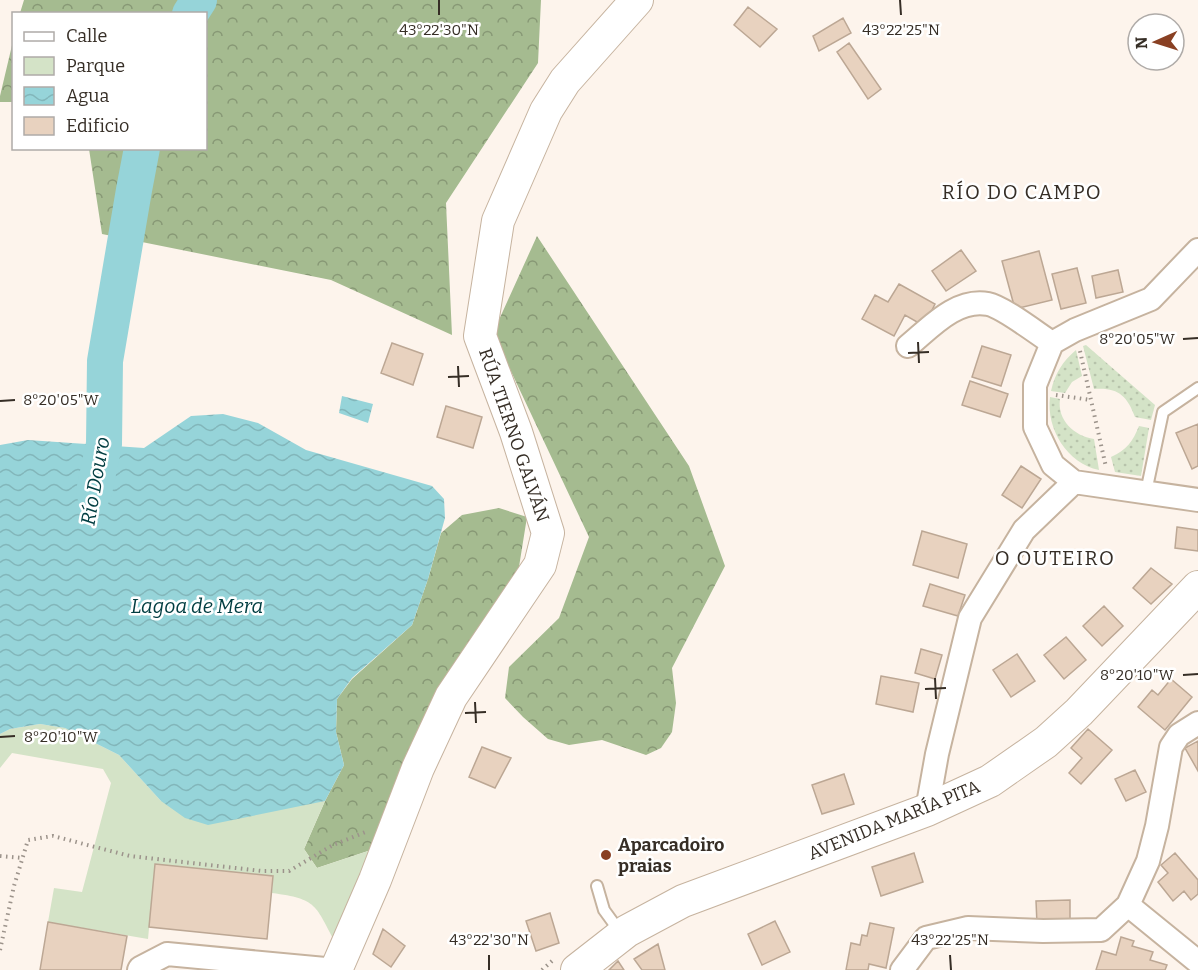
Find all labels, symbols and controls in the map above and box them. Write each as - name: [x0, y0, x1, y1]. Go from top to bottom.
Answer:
- legend: [12, 12, 207, 150]
- north arrow: [1126, 12, 1186, 72]
- text: 43°22'30"N: [399, 21, 479, 39]
- text: 43°22'25"N: [862, 21, 940, 39]
- text: Calle: [66, 25, 107, 47]
- text: N: [1132, 36, 1151, 49]
- text: Parque: [66, 55, 125, 77]
- text: Agua: [66, 85, 110, 107]
- text: Edificio: [66, 115, 129, 137]
- district label: RÍO DO CAMPO: [942, 180, 1102, 204]
- text: 8°20'05"W: [1099, 330, 1175, 348]
- street label: RÚA TIERNO GALVÁN: [474, 345, 555, 525]
- text: 8°20'05"W: [23, 391, 99, 409]
- water label: Río Douro: [75, 435, 115, 527]
- district label: O OUTEIRO: [995, 546, 1115, 570]
- water label: Lagoa de Mera: [131, 594, 263, 618]
- text: 8°20'10"W: [1100, 666, 1175, 684]
- text: 8°20'10"W: [24, 728, 99, 746]
- street label: AVENIDA MARÍA PITA: [804, 774, 983, 865]
- place label: Aparcadoiro praias: [618, 834, 724, 877]
- marker: Aparcadoiro praias: [599, 848, 613, 862]
- text: 43°22'30"N: [449, 931, 529, 949]
- text: 43°22'25"N: [911, 931, 989, 949]

